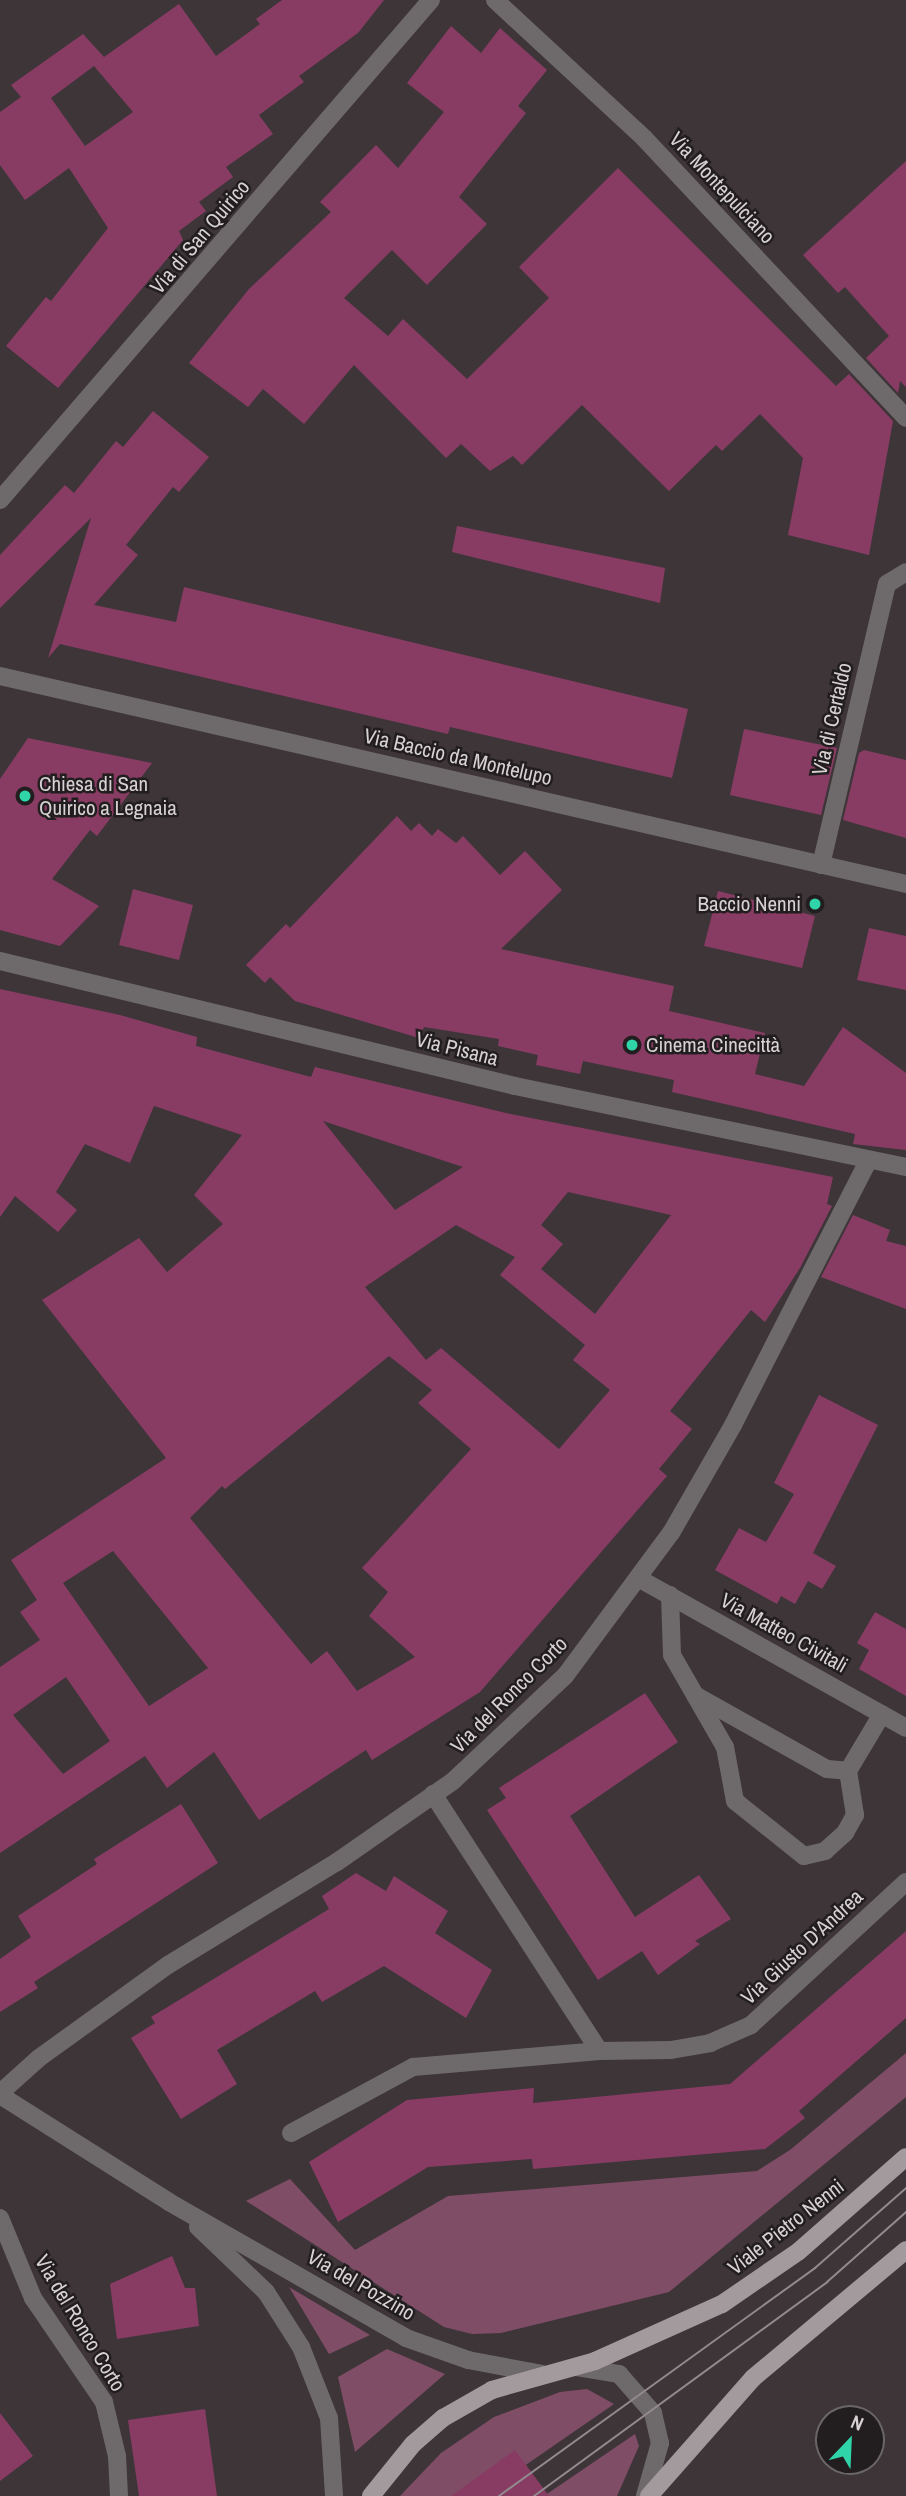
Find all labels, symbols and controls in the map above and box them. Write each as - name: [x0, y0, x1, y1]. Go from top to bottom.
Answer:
- street label: Via Montepulciano: [664, 127, 780, 249]
- street label: Via di San Quirico: [145, 175, 255, 299]
- street label: Via di Certaldo: [807, 660, 857, 778]
- street label: Via Baccio da Montelupo: [362, 723, 554, 791]
- place label: Chiesa di San Quirico a Legnaia: [39, 771, 177, 821]
- marker: Chiesa di San Quirico a Legnaia: [17, 788, 33, 804]
- place label: Baccio Nenni: [698, 891, 801, 917]
- marker: Baccio Nenni: [807, 896, 823, 912]
- street label: Via Pisana: [413, 1027, 501, 1071]
- place label: Cinema Cinecittà: [646, 1032, 780, 1058]
- marker: Cinema Cinecittà: [624, 1037, 640, 1053]
- street label: Via Matteo Civitali: [716, 1588, 852, 1678]
- street label: Via del Ronco Corto: [445, 1631, 573, 1759]
- street label: Via Giusto D'Andrea: [736, 1884, 868, 2010]
- street label: Viale Pietro Nenni: [723, 2174, 849, 2280]
- street label: Via del Pozzino: [303, 2244, 419, 2326]
- street label: Via del Ronco Corto: [29, 2250, 131, 2396]
- north arrow: [815, 2405, 885, 2475]
- text: N: [847, 2408, 868, 2437]

